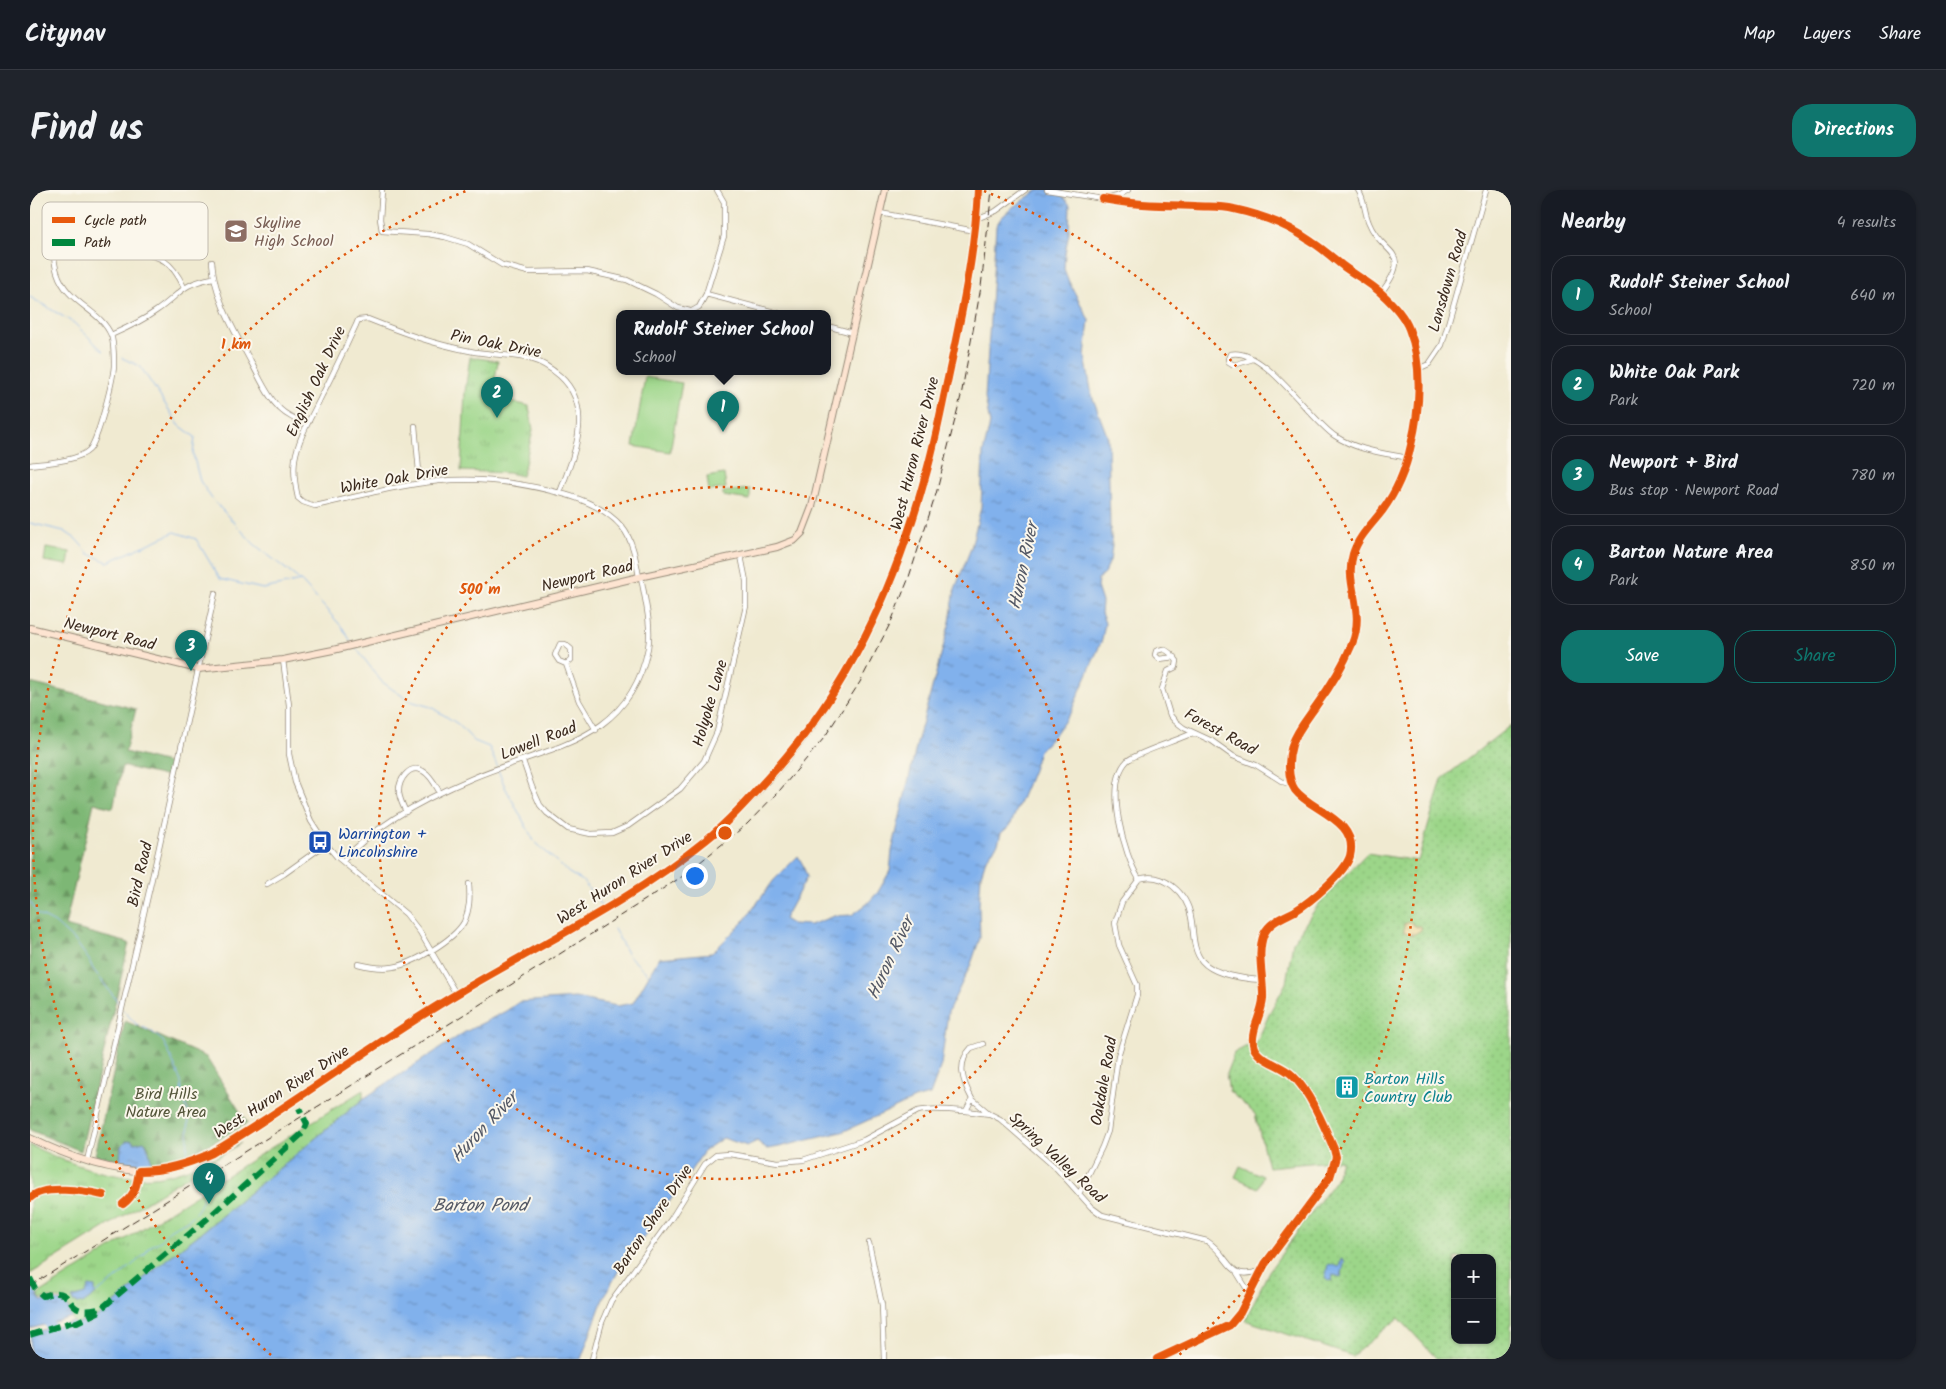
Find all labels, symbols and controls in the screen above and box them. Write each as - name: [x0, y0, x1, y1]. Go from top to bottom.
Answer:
- text: Citynav: [25, 15, 105, 54]
- text: Map: [1744, 20, 1775, 49]
- text: Layers: [1803, 20, 1851, 49]
- text: Share: [1879, 20, 1921, 49]
- text: Find us: [30, 102, 143, 158]
- button: Directions: [1792, 104, 1916, 157]
- legend: [42, 202, 208, 260]
- text: Nearby: [1561, 206, 1626, 239]
- text: Cycle path: [84, 210, 147, 232]
- text: 4 results: [1837, 210, 1896, 235]
- place label: Skyline High School: [254, 211, 334, 254]
- school or university icon: Skyline High School: [223, 218, 249, 244]
- street label: Lansdown Road: [1422, 227, 1475, 335]
- text: Path: [84, 232, 111, 254]
- text: Rudolf Steiner School: [1609, 268, 1789, 298]
- text: 1: [1576, 283, 1580, 308]
- text: 640 m: [1850, 283, 1895, 308]
- text: School: [1609, 298, 1652, 323]
- popup: [616, 310, 831, 375]
- text: Rudolf Steiner School: [633, 315, 814, 345]
- street label: English Oak Drive: [280, 322, 353, 441]
- street label: Pin Oak Drive: [448, 323, 543, 366]
- text: 1 km: [221, 333, 251, 357]
- text: School: [633, 345, 676, 370]
- text: White Oak Park: [1609, 358, 1739, 388]
- text: 2: [1573, 373, 1583, 398]
- text: 720 m: [1851, 373, 1895, 398]
- street label: West Huron River Drive: [884, 374, 947, 533]
- pin: 2: [481, 377, 513, 418]
- text: Park: [1609, 388, 1638, 413]
- pin: 1: [707, 391, 739, 432]
- text: Newport + Bird: [1609, 448, 1738, 478]
- street label: White Oak Drive: [338, 458, 450, 501]
- text: 3: [1574, 463, 1582, 488]
- text: 780 m: [1851, 463, 1895, 488]
- text: Bus stop · Newport Road: [1609, 478, 1778, 503]
- water label: Huron River: [1001, 516, 1049, 612]
- text: Barton Nature Area: [1609, 538, 1773, 568]
- text: 4: [1574, 553, 1582, 578]
- text: 850 m: [1850, 553, 1895, 578]
- street label: Newport Road: [539, 554, 637, 599]
- text: Park: [1609, 568, 1638, 593]
- text: 500 m: [458, 578, 501, 602]
- street label: Newport Road: [61, 611, 159, 658]
- pin: 3: [175, 630, 207, 671]
- button: Save: [1561, 630, 1724, 683]
- button: Share: [1734, 630, 1896, 683]
- street label: Holyoke Lane: [686, 657, 735, 750]
- street label: Forest Road: [1179, 702, 1262, 763]
- street label: Lowell Road: [497, 715, 581, 767]
- place label: Warrington + Lincolnshire: [338, 822, 427, 865]
- centre of rings: [716, 824, 734, 842]
- street label: West Huron River Drive: [552, 825, 698, 932]
- bus stop icon: Warrington + Lincolnshire: [307, 829, 333, 855]
- street label: Bird Road: [121, 838, 160, 909]
- your location: [682, 863, 708, 889]
- water label: Huron River: [860, 909, 925, 1005]
- street label: Oakdale Road: [1084, 1034, 1125, 1128]
- street label: West Huron River Drive: [209, 1039, 355, 1146]
- place label: Barton Hills Country Club: [1364, 1067, 1453, 1110]
- building icon: Barton Hills Country Club: [1334, 1074, 1360, 1100]
- park label: Bird Hills Nature Area: [126, 1082, 206, 1125]
- water label: Huron River: [444, 1083, 528, 1170]
- street label: Spring Valley Road: [1003, 1106, 1112, 1211]
- street label: Barton Shore Drive: [607, 1160, 699, 1280]
- pin: 4: [193, 1163, 225, 1204]
- water label: Barton Pond: [433, 1192, 531, 1221]
- map controls: [1451, 1254, 1496, 1344]
- button: +: [1451, 1254, 1496, 1299]
- button: −: [1451, 1299, 1496, 1344]

